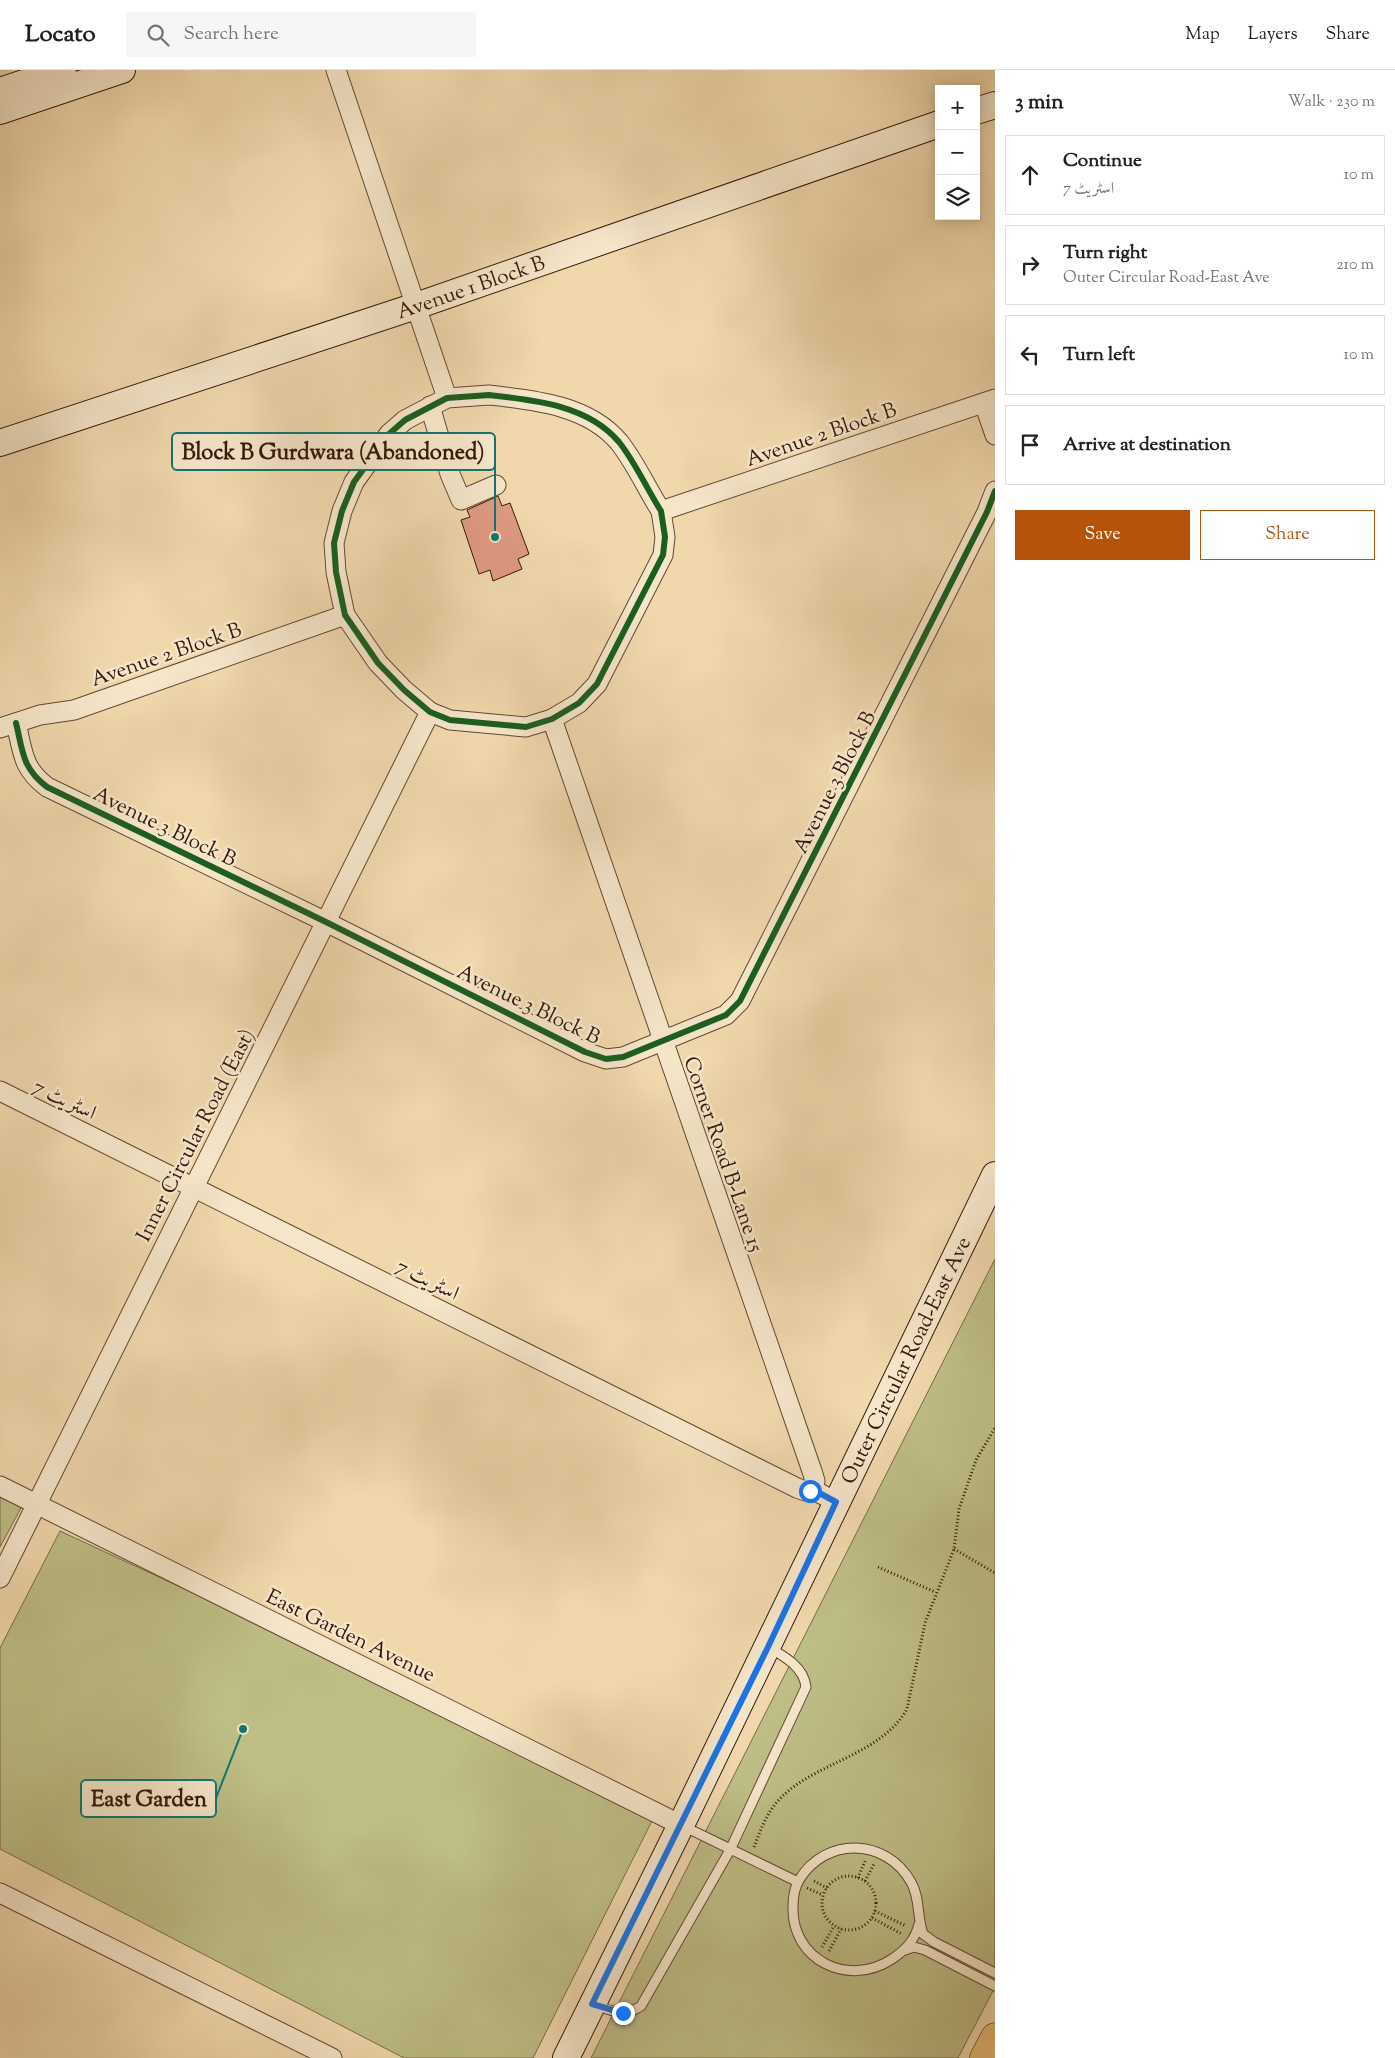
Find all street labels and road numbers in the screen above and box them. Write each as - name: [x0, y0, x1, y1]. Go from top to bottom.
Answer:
- street label: Avenue 1 Block B: [393, 249, 550, 328]
- street label: Avenue 2 Block B: [742, 396, 901, 476]
- street label: Avenue 2 Block B: [87, 616, 246, 696]
- street label: Avenue 3 Block B: [787, 706, 885, 859]
- street label: Avenue 3 Block B: [87, 780, 241, 876]
- street label: Avenue 3 Block B: [451, 958, 605, 1054]
- street label: Inner Circular Road (East): [130, 1024, 264, 1248]
- street label: Corner Road B-Lane 15: [675, 1053, 770, 1257]
- street label: اسٹریٹ 7: [27, 1073, 101, 1129]
- street label: Outer Circular Road-East Ave: [835, 1232, 980, 1490]
- street label: اسٹریٹ 7: [390, 1252, 464, 1309]
- street label: East Garden Avenue: [260, 1583, 440, 1691]

